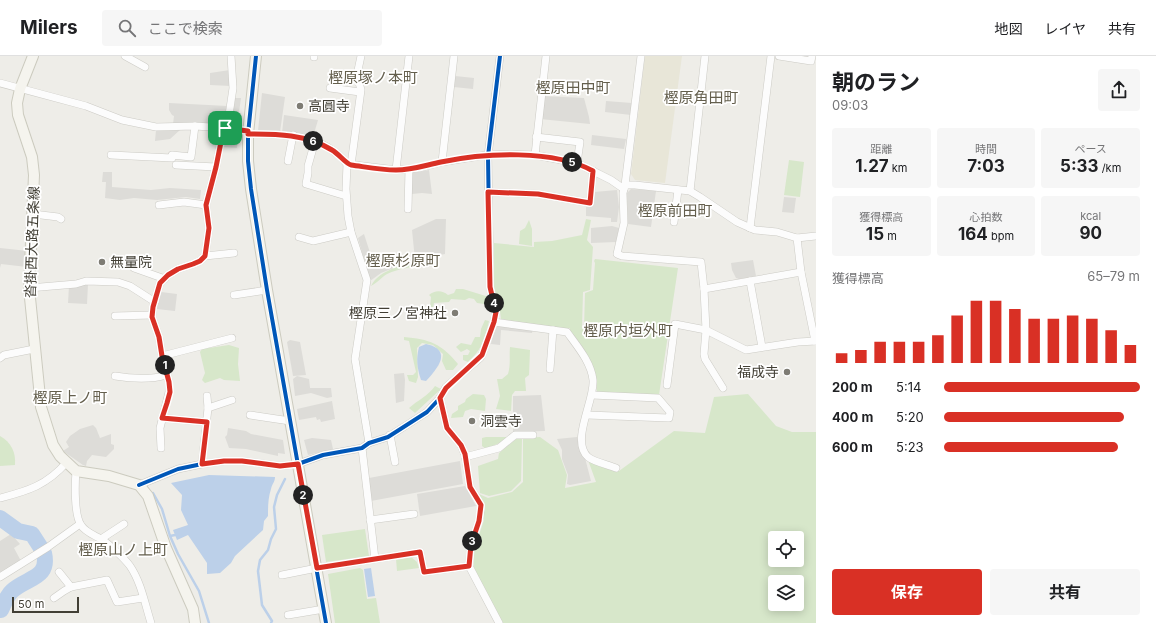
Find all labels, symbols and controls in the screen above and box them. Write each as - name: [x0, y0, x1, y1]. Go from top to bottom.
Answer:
- search box: [102, 10, 382, 46]
- text: Milers: [20, 16, 78, 39]
- icon: search: [116, 17, 138, 39]
- text: ここで検索: [148, 19, 223, 38]
- text: 地図: [994, 20, 1022, 37]
- text: レイヤ: [1044, 20, 1086, 37]
- text: 共有: [1108, 20, 1136, 37]
- district label: 樫原塚ノ本町: [328, 68, 418, 87]
- text: 朝のラン: [832, 69, 920, 95]
- button: share: [1098, 69, 1140, 111]
- district label: 樫原田中町: [535, 78, 611, 97]
- district label: 樫原角田町: [663, 88, 739, 107]
- place label: 高圓寺: [308, 97, 350, 114]
- text: 09:03: [832, 97, 868, 113]
- marker: 高圓寺: [295, 101, 305, 111]
- pin: [208, 111, 242, 145]
- icon: arrive: [214, 117, 236, 139]
- pin: 6: [303, 131, 323, 151]
- text: 6: [309, 134, 317, 148]
- text: 距離: [870, 142, 892, 156]
- text: 時間: [975, 142, 997, 156]
- text: ペース: [1074, 142, 1107, 156]
- pin: 5: [562, 152, 582, 172]
- text: 5: [568, 155, 576, 169]
- text: 1.27: [855, 156, 889, 176]
- text: 7:03: [967, 156, 1005, 176]
- text: 5:33: [1060, 156, 1099, 176]
- text: km: [889, 161, 908, 175]
- text: /km: [1099, 161, 1121, 175]
- street label: 沓掛西大路五条線: [21, 186, 42, 298]
- district label: 樫原前田町: [637, 201, 713, 220]
- text: kcal: [1080, 209, 1101, 223]
- text: 獲得標高: [859, 210, 903, 224]
- text: 心拍数: [969, 210, 1002, 224]
- text: 90: [1079, 223, 1102, 243]
- text: 15: [866, 224, 884, 244]
- text: 164: [958, 224, 988, 244]
- text: m: [884, 229, 897, 243]
- text: bpm: [988, 229, 1014, 243]
- district label: 樫原杉原町: [365, 251, 441, 270]
- place label: 無量院: [110, 253, 152, 270]
- marker: 無量院: [97, 257, 107, 267]
- text: 65–79 m: [1087, 268, 1140, 284]
- text: 獲得標高: [832, 270, 884, 286]
- pin: 4: [484, 293, 504, 313]
- text: 4: [490, 296, 498, 310]
- place label: 樫原三ノ宮神社: [349, 304, 447, 321]
- marker: 樫原三ノ宮神社: [450, 308, 460, 318]
- district label: 樫原内垣外町: [583, 321, 673, 340]
- pin: 1: [155, 355, 175, 375]
- text: 1: [163, 358, 167, 372]
- place label: 福成寺: [737, 363, 779, 380]
- marker: 福成寺: [782, 367, 792, 377]
- text: 200 m: [832, 379, 873, 395]
- text: 5:14: [896, 379, 921, 395]
- district label: 樫原上ノ町: [32, 388, 108, 407]
- text: 400 m: [832, 409, 873, 425]
- text: 5:20: [896, 409, 924, 425]
- place label: 洞雲寺: [480, 412, 522, 429]
- marker: 洞雲寺: [467, 416, 477, 426]
- text: 600 m: [832, 439, 873, 455]
- text: 5:23: [896, 439, 924, 455]
- pin: 2: [293, 485, 313, 505]
- text: 2: [300, 488, 306, 502]
- pin: 3: [462, 531, 482, 551]
- map controls: [768, 531, 804, 611]
- button: locate: [768, 531, 804, 567]
- text: 3: [468, 534, 476, 548]
- district label: 樫原山ノ上町: [78, 540, 168, 559]
- button: 保存: [832, 569, 982, 615]
- button: 共有: [990, 569, 1140, 615]
- button: layers: [768, 575, 804, 611]
- scale bar: [12, 595, 79, 614]
- text: 50 m: [18, 597, 44, 611]

